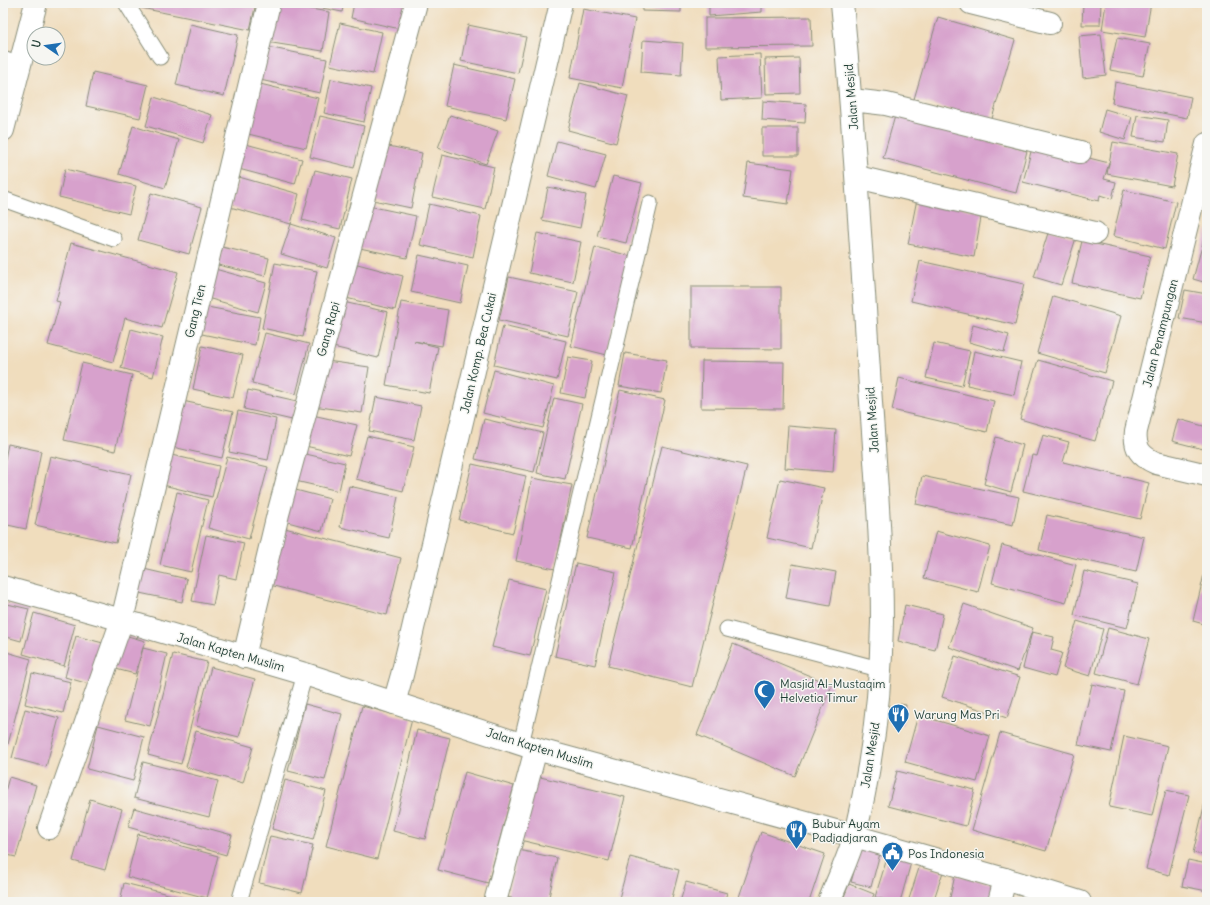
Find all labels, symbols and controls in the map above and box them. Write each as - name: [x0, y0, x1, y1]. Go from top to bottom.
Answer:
- north arrow: [26, 26, 66, 66]
- text: U: [29, 39, 44, 49]
- street label: Jalan Mesjid: [841, 63, 861, 131]
- street label: Jalan Penampungan: [1139, 277, 1181, 389]
- street label: Gang Tien: [182, 283, 208, 339]
- street label: Jalan Komp. Bea Cukai: [457, 291, 499, 415]
- street label: Gang Rapi: [314, 300, 342, 358]
- street label: Jalan Mesjid: [862, 386, 882, 454]
- street label: Jalan Kapten Muslim: [175, 629, 287, 675]
- place label: Masjid Al-Mustaqim Helvetia Timur: [780, 676, 886, 705]
- mosque icon: Masjid Al-Mustaqim Helvetia Timur: [751, 677, 777, 710]
- restaurant icon: Warung Mas Pri: [885, 701, 911, 734]
- place label: Warung Mas Pri: [914, 707, 999, 722]
- street label: Jalan Mesjid: [857, 721, 883, 789]
- street label: Jalan Kapten Muslim: [485, 725, 596, 772]
- place label: Bubur Ayam Padjadjaran: [812, 816, 881, 845]
- restaurant icon: Bubur Ayam Padjadjaran: [783, 817, 809, 850]
- public building icon: Pos Indonesia: [880, 840, 906, 873]
- place label: Pos Indonesia: [908, 846, 984, 861]

